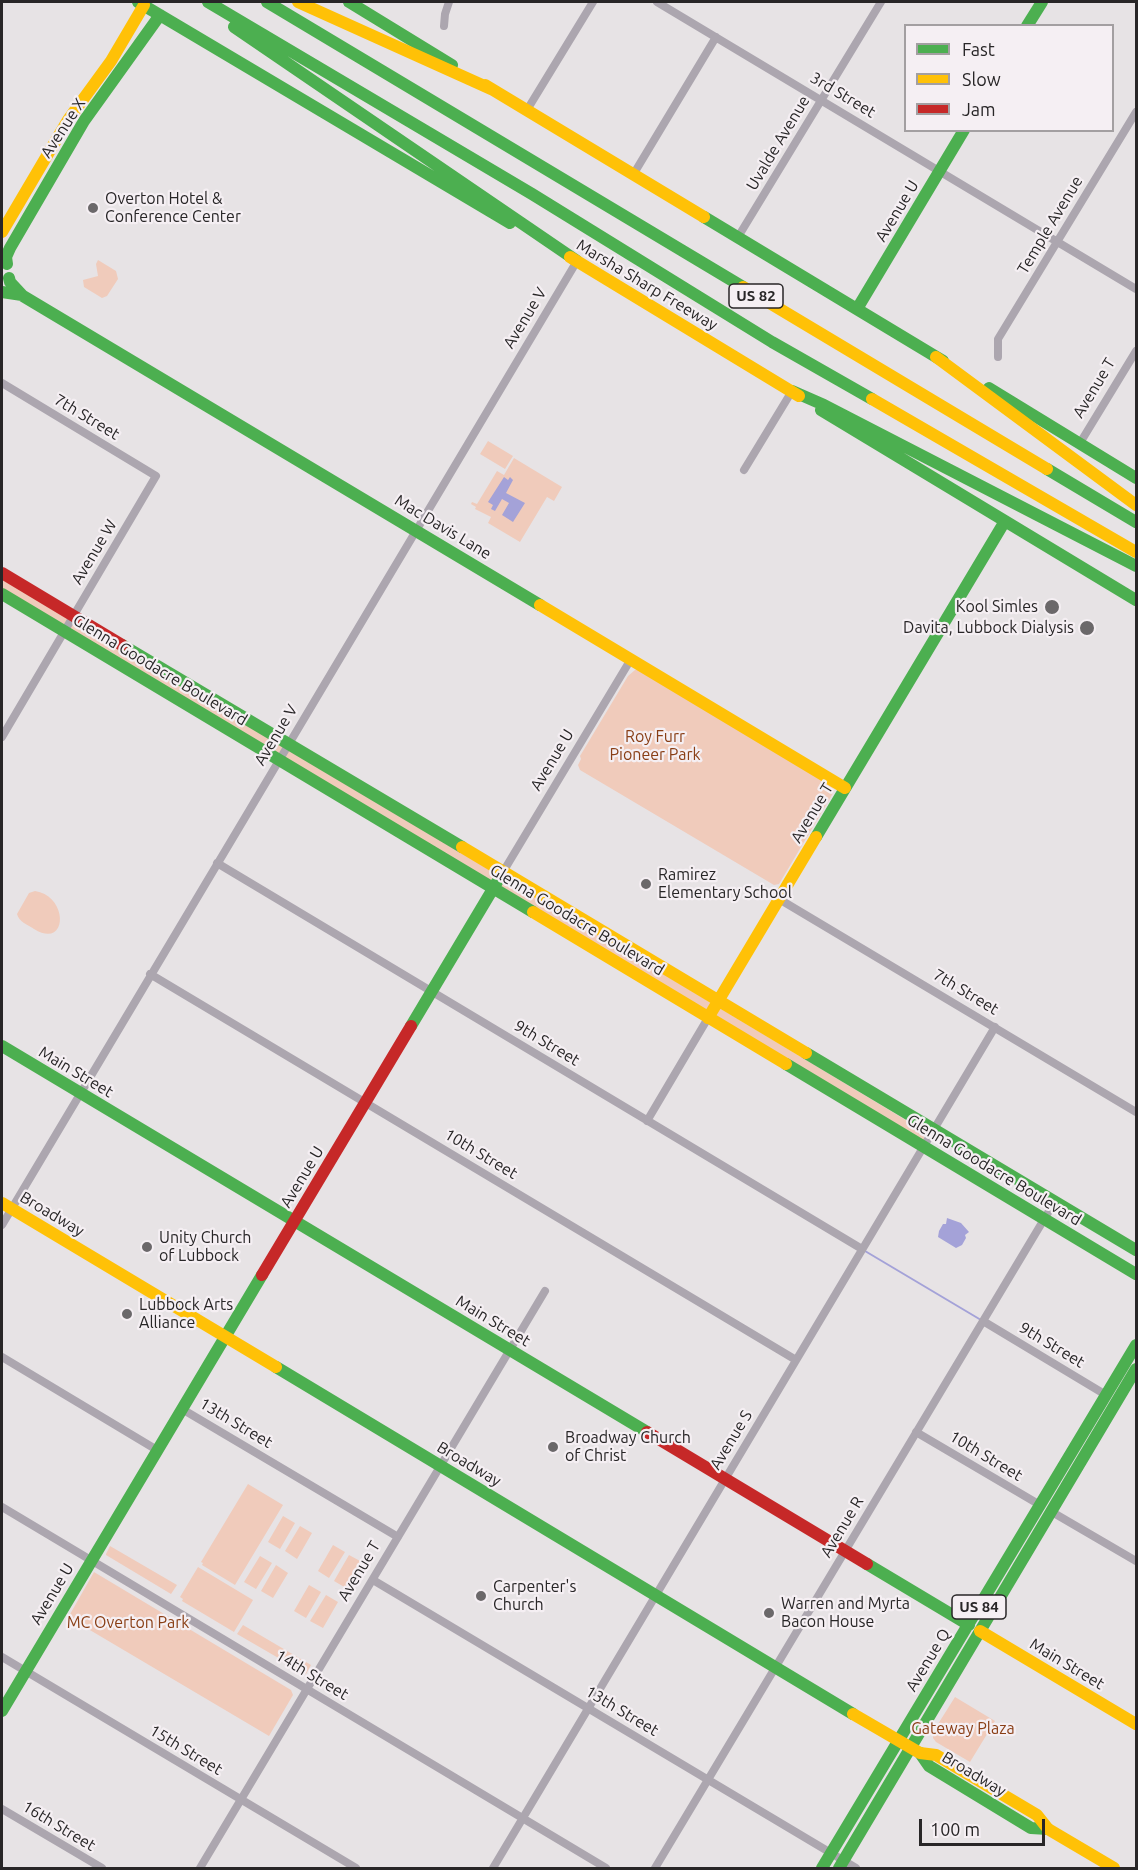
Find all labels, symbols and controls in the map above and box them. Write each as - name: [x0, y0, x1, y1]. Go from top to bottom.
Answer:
- legend: [904, 24, 1114, 132]
- text: Fast: [962, 39, 995, 59]
- street label: 3rd Street: [807, 68, 879, 122]
- text: Slow: [962, 69, 1001, 89]
- street label: Uvalde Avenue: [742, 92, 814, 194]
- street label: Avenue X: [37, 94, 89, 162]
- text: Jam: [962, 99, 996, 119]
- street label: Temple Avenue: [1013, 173, 1087, 277]
- street label: Avenue U: [871, 177, 923, 245]
- place label: Overton Hotel & Conference Center: [105, 189, 241, 227]
- marker: Overton Hotel & Conference Center: [86, 201, 100, 215]
- street label: Marsha Sharp Freeway: [573, 235, 721, 335]
- street label: Avenue V: [499, 284, 551, 352]
- road number: US 82: [729, 284, 783, 308]
- street label: Avenue T: [1069, 355, 1119, 421]
- street label: 7th Street: [51, 390, 123, 444]
- street label: Mac Davis Lane: [391, 491, 495, 563]
- street label: Avenue W: [67, 516, 121, 588]
- place label: Kool Simles: [956, 597, 1038, 617]
- marker: Kool Simles: [1043, 598, 1061, 616]
- street label: Glenna Goodacre Boulevard: [69, 610, 251, 730]
- place label: Davita, Lubbock Dialysis: [903, 618, 1074, 638]
- marker: Davita, Lubbock Dialysis: [1078, 619, 1096, 637]
- street label: Avenue V: [250, 701, 302, 769]
- street label: Avenue U: [526, 726, 578, 794]
- park label: Roy Furr Pioneer Park: [609, 727, 701, 765]
- street label: Avenue T: [787, 780, 837, 846]
- street label: Glenna Goodacre Boulevard: [486, 860, 668, 980]
- place label: Ramirez Elementary School: [658, 865, 792, 903]
- marker: Ramirez Elementary School: [639, 877, 653, 891]
- street label: 7th Street: [930, 965, 1002, 1019]
- street label: 9th Street: [511, 1016, 583, 1070]
- street label: Main Street: [35, 1042, 117, 1102]
- street label: Glenna Goodacre Boulevard: [903, 1110, 1085, 1230]
- street label: 10th Street: [441, 1125, 521, 1183]
- street label: Avenue U: [276, 1143, 328, 1211]
- street label: Broadway: [16, 1187, 88, 1241]
- place label: Unity Church of Lubbock: [159, 1228, 251, 1266]
- marker: Unity Church of Lubbock: [140, 1240, 154, 1254]
- street label: Main Street: [452, 1291, 534, 1351]
- place label: Lubbock Arts Alliance: [139, 1295, 233, 1333]
- marker: Lubbock Arts Alliance: [120, 1307, 134, 1321]
- street label: 9th Street: [1016, 1318, 1088, 1372]
- street label: 13th Street: [196, 1394, 276, 1452]
- street label: Avenue S: [706, 1407, 756, 1473]
- street label: 10th Street: [946, 1427, 1026, 1485]
- place label: Broadway Church of Christ: [565, 1428, 691, 1466]
- street label: Broadway: [433, 1437, 505, 1491]
- marker: Broadway Church of Christ: [546, 1440, 560, 1454]
- street label: Avenue R: [816, 1493, 868, 1561]
- street label: Avenue T: [334, 1538, 384, 1604]
- street label: Avenue U: [26, 1560, 78, 1628]
- place label: Carpenter's Church: [493, 1577, 576, 1615]
- marker: Carpenter's Church: [474, 1589, 488, 1603]
- place label: Warren and Myrta Bacon House: [781, 1594, 910, 1632]
- road number: US 84: [952, 1595, 1006, 1619]
- marker: Warren and Myrta Bacon House: [762, 1606, 776, 1620]
- park label: MC Overton Park: [67, 1613, 189, 1633]
- street label: Avenue Q: [902, 1625, 954, 1695]
- street label: Main Street: [1026, 1634, 1108, 1694]
- street label: 14th Street: [272, 1646, 352, 1704]
- street label: 13th Street: [582, 1682, 662, 1740]
- park label: Gateway Plaza: [911, 1719, 1015, 1739]
- street label: 15th Street: [146, 1721, 226, 1779]
- street label: Broadway: [938, 1747, 1010, 1801]
- street label: 16th Street: [19, 1797, 99, 1855]
- scale bar: [922, 1807, 1048, 1845]
- text: 100 m: [930, 1819, 980, 1839]

